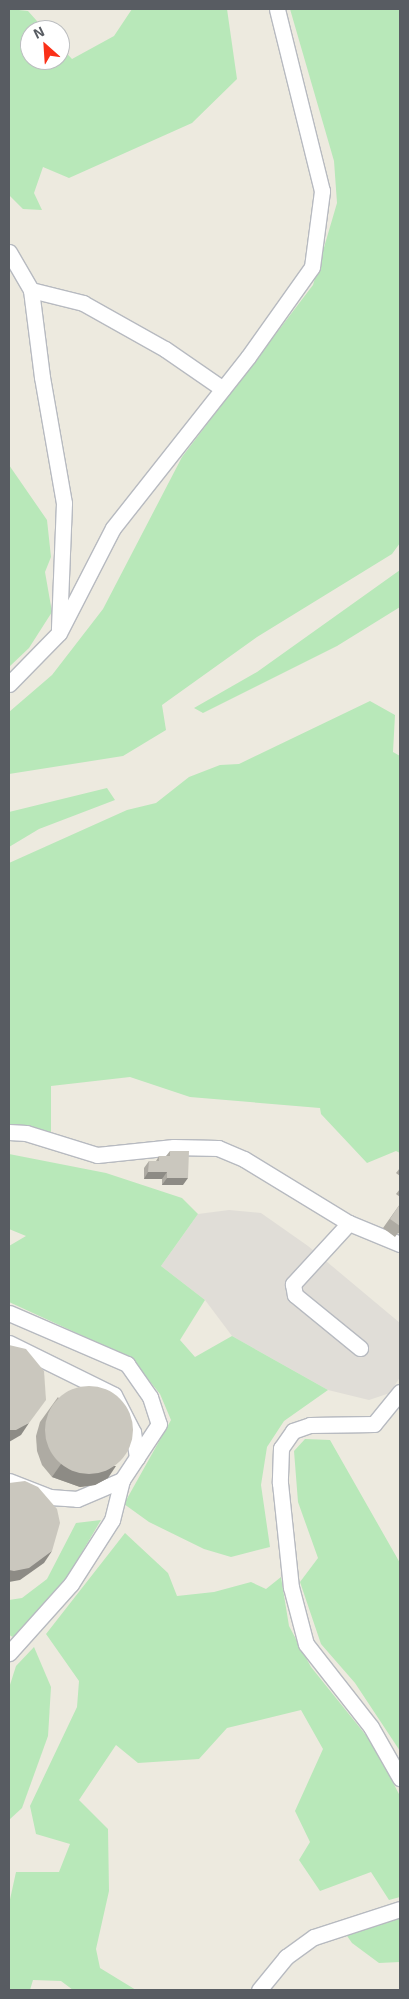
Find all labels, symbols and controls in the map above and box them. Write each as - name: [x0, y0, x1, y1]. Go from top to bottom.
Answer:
- north arrow: [20, 20, 70, 70]
- text: N: [30, 22, 47, 42]

